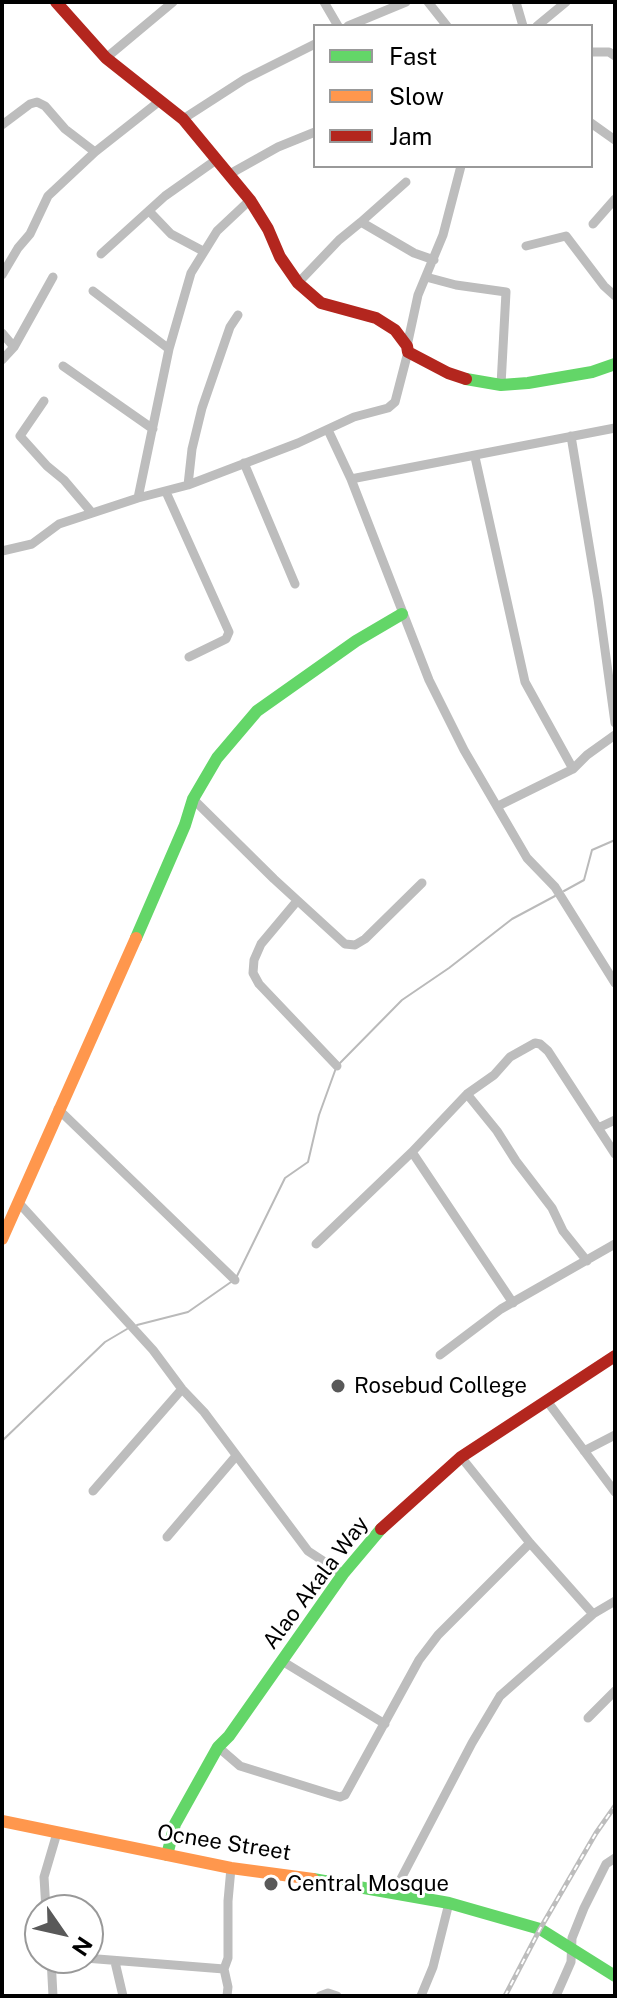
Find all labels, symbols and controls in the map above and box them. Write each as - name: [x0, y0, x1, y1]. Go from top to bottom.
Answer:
- legend: [313, 24, 593, 168]
- text: Fast: [389, 42, 437, 70]
- text: Slow: [389, 82, 444, 110]
- text: Jam: [389, 122, 432, 150]
- place label: Rosebud College: [354, 1373, 527, 1399]
- marker: Rosebud College: [329, 1377, 347, 1395]
- street label: Alao Akala Way: [257, 1511, 375, 1655]
- street label: Ocnee Street: [155, 1819, 293, 1867]
- place label: Central Mosque: [287, 1871, 449, 1897]
- marker: Central Mosque: [262, 1875, 280, 1893]
- north arrow: [24, 1894, 104, 1974]
- text: N: [67, 1932, 98, 1961]

